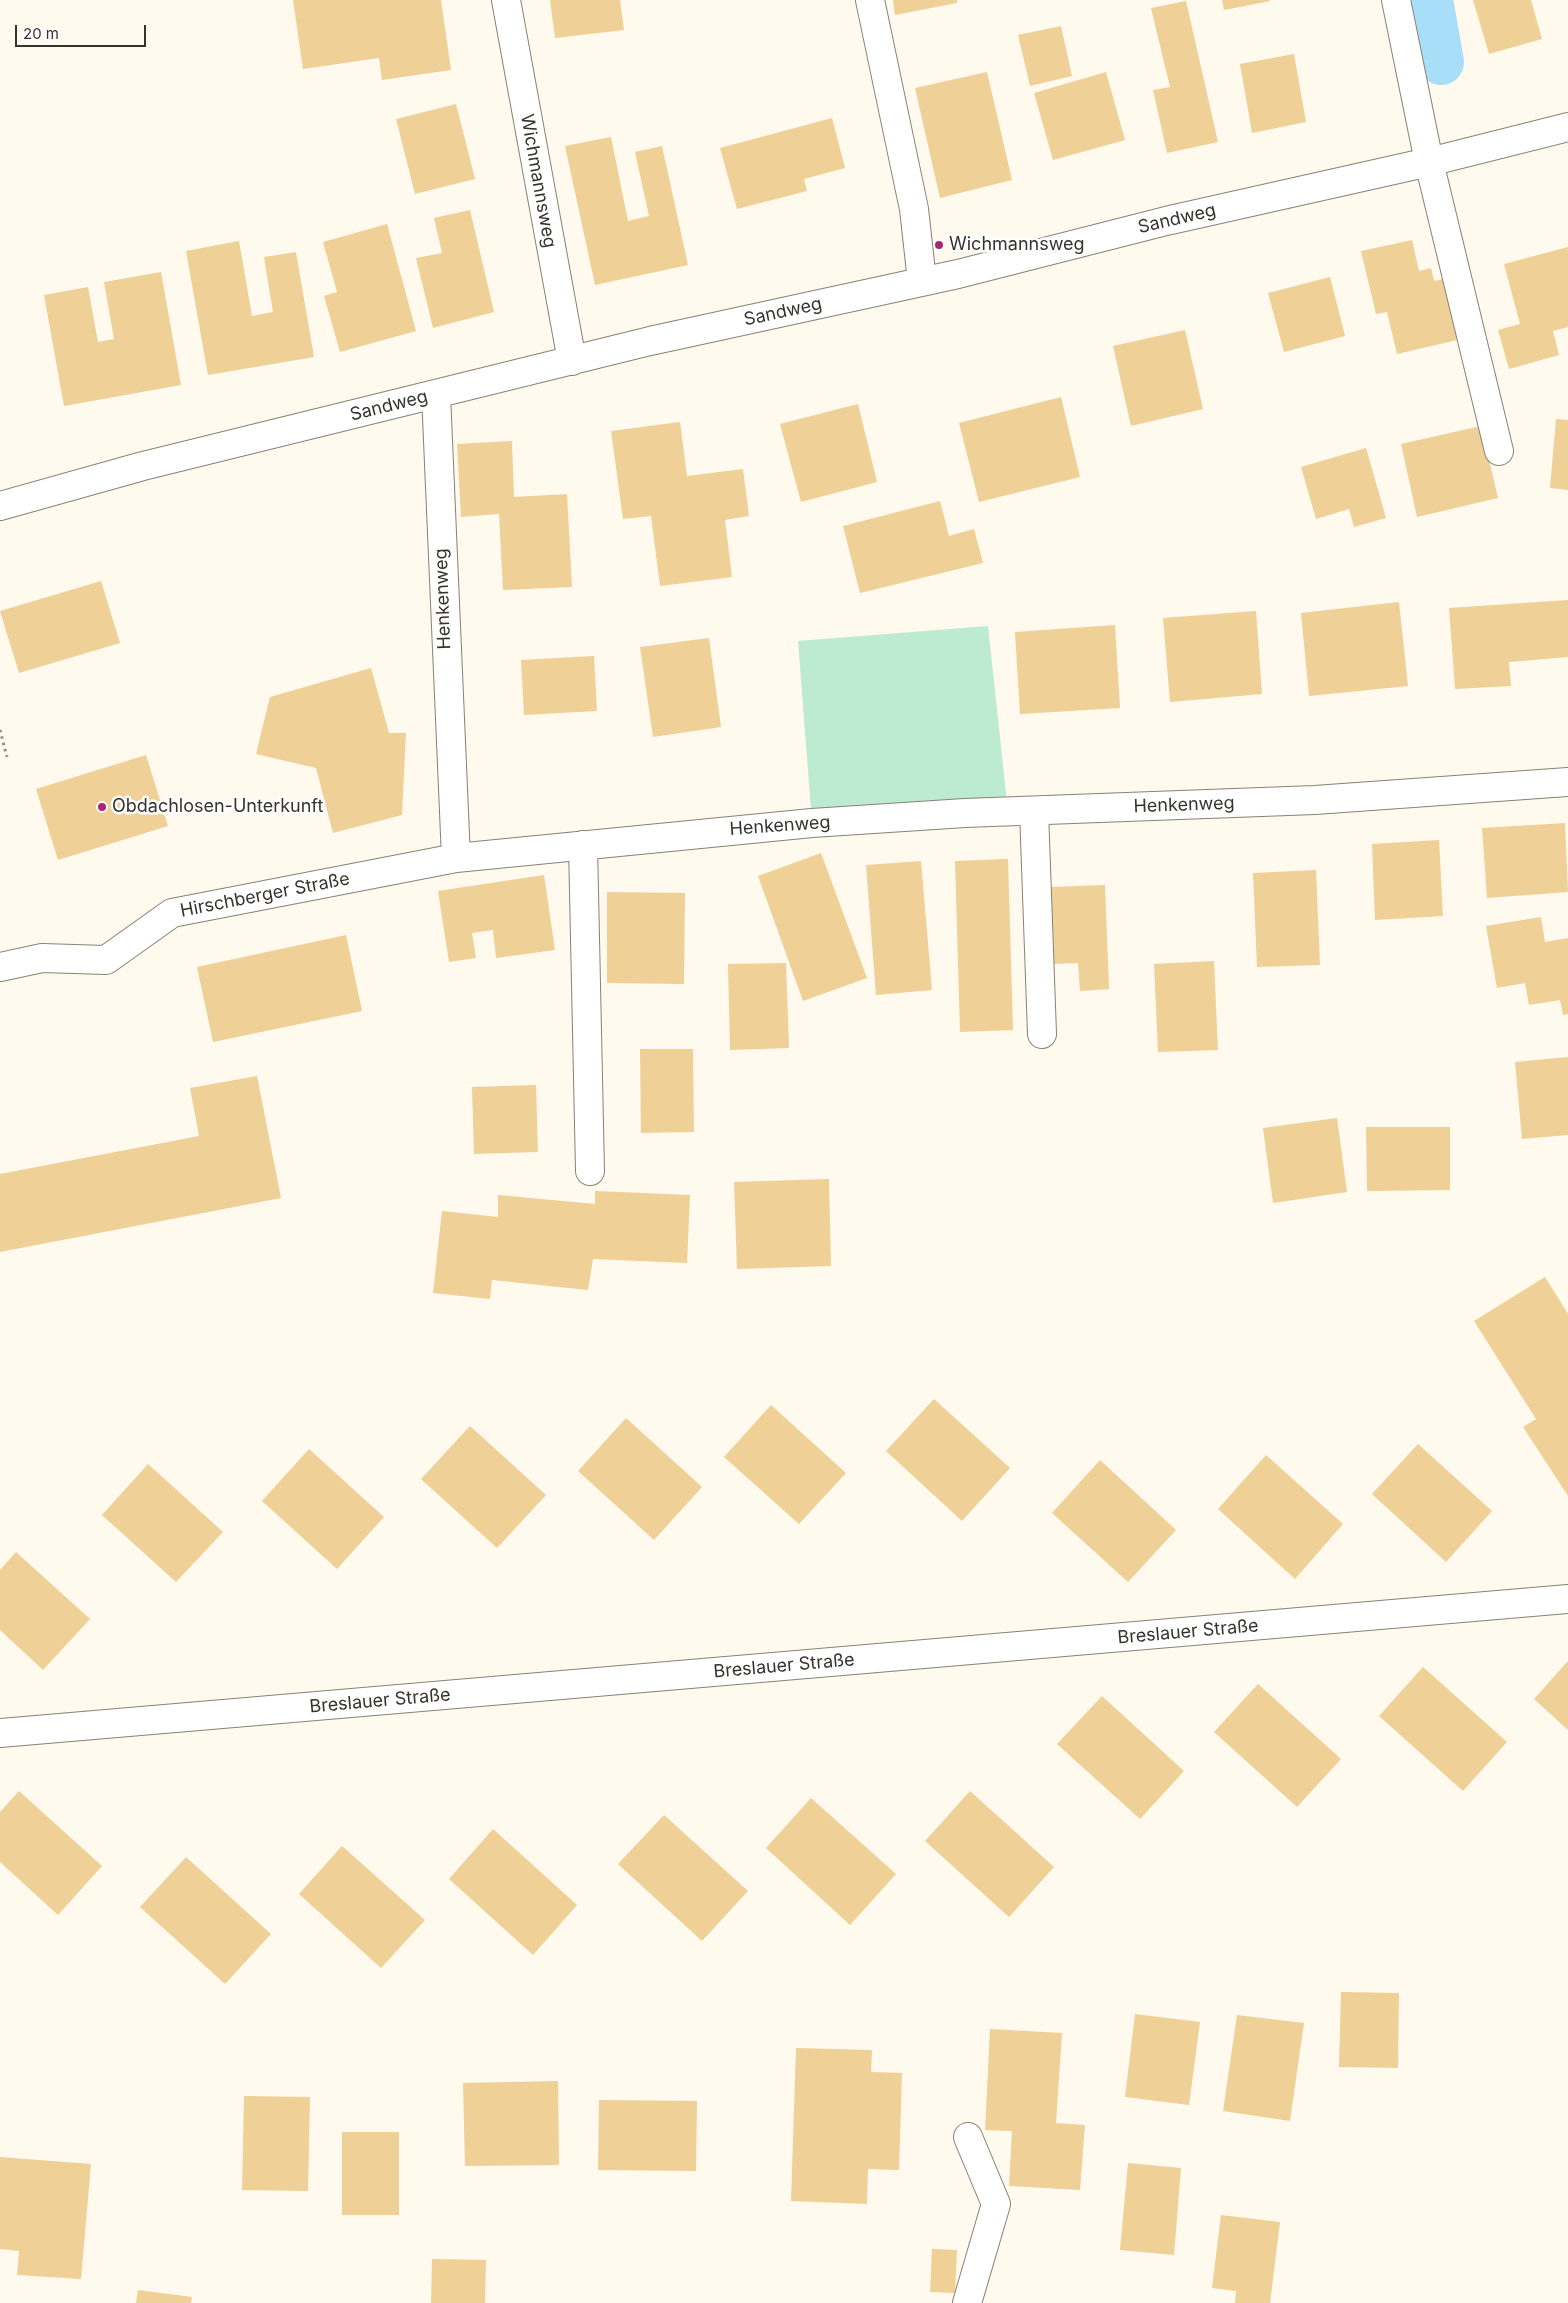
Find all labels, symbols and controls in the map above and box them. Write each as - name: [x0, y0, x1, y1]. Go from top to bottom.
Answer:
- scale bar: [18, 15, 149, 47]
- text: 20 m: [23, 24, 59, 43]
- street label: Wichmannsweg: [516, 112, 560, 250]
- street label: Sandweg: [1136, 200, 1218, 238]
- place label: Wichmannsweg: [949, 234, 1085, 256]
- marker: Wichmannsweg: [933, 239, 945, 251]
- street label: Sandweg: [742, 293, 824, 331]
- street label: Sandweg: [348, 386, 430, 426]
- street label: Henkenweg: [430, 548, 456, 650]
- street label: Henkenweg: [1133, 792, 1235, 818]
- place label: Obdachlosen-Unterkunft: [112, 796, 323, 818]
- marker: Obdachlosen-Unterkunft: [96, 801, 108, 813]
- street label: Henkenweg: [729, 812, 831, 840]
- street label: Hirschberger Straße: [178, 868, 352, 922]
- street label: Breslauer Straße: [1117, 1615, 1259, 1649]
- street label: Breslauer Straße: [713, 1649, 855, 1683]
- street label: Breslauer Straße: [309, 1684, 451, 1718]

